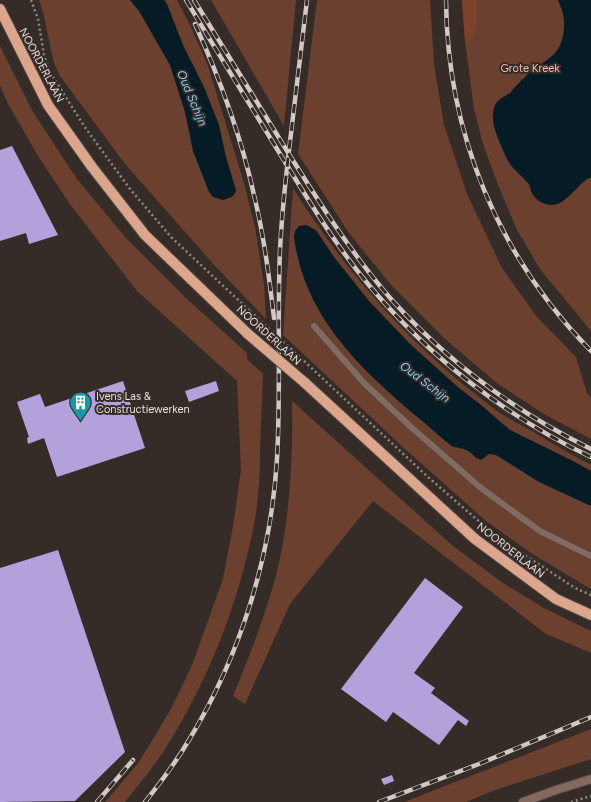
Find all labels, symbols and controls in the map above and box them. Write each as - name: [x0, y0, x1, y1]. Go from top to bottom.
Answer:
- street label: NOORDERLAAN: [16, 26, 67, 105]
- park label: Grote Kreek: [500, 62, 560, 75]
- water label: Oud Schijn: [174, 68, 210, 128]
- street label: NOORDERLAAN: [234, 303, 304, 368]
- water label: Oud Schijn: [397, 359, 453, 406]
- building icon: Ivens Las & Constructiewerken: [67, 389, 93, 422]
- place label: Ivens Las & Constructiewerken: [96, 390, 190, 416]
- street label: NOORDERLAAN: [474, 520, 547, 581]

